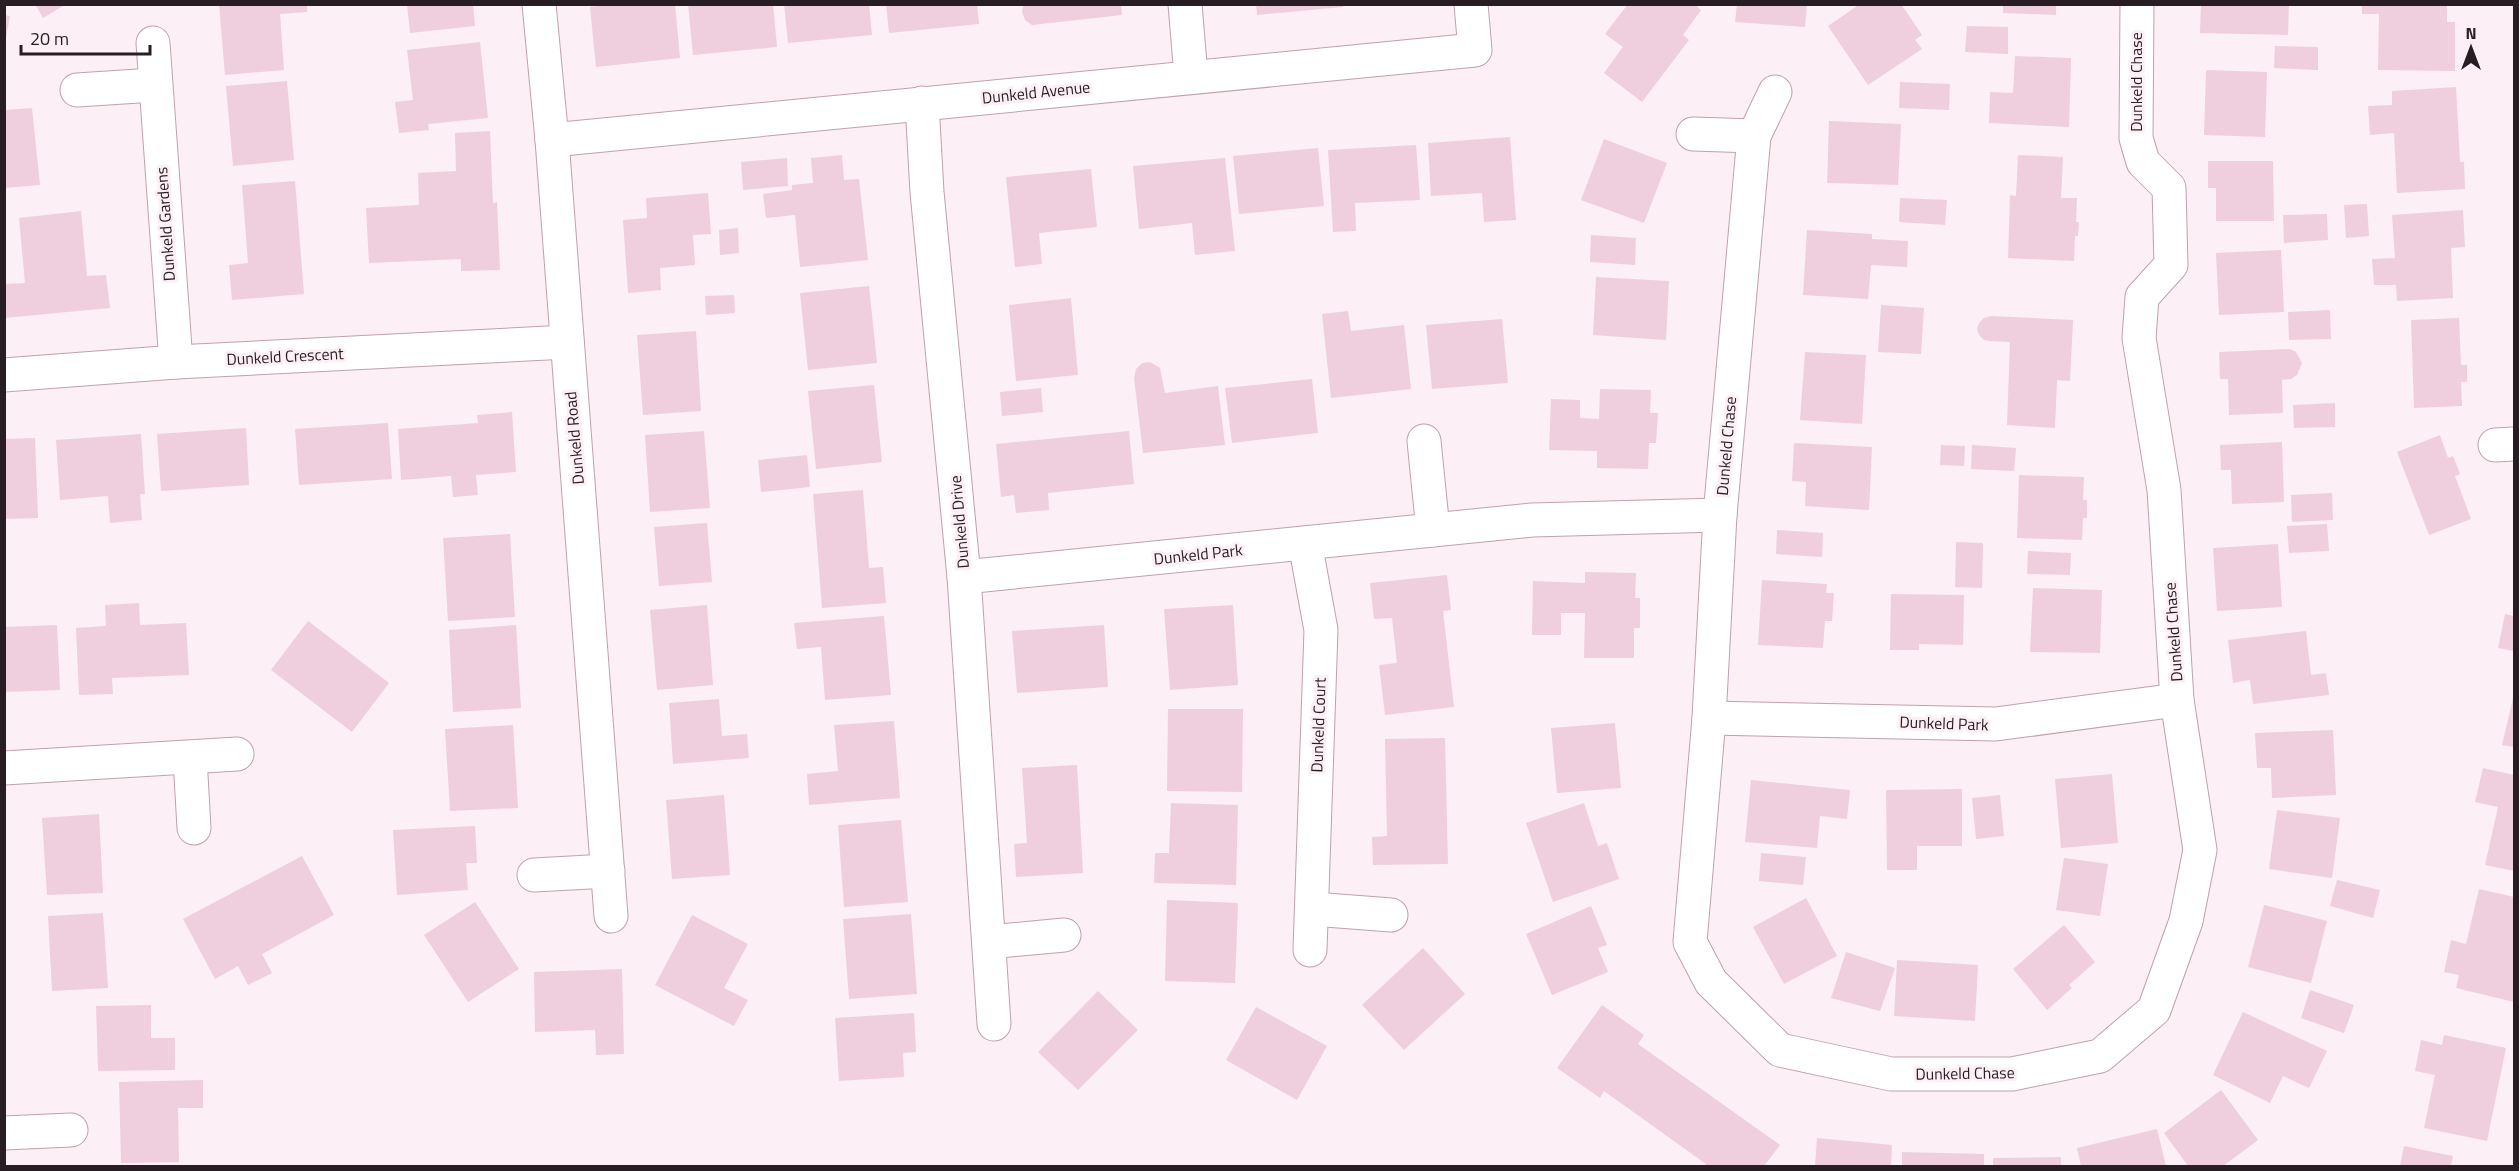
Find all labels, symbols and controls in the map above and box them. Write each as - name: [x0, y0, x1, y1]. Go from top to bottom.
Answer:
- scale bar: [21, 18, 150, 56]
- north arrow: [2441, 18, 2501, 78]
- text: N: [2465, 21, 2477, 45]
- text: 20 m: [30, 25, 69, 52]
- street label: Dunkeld Chase: [2124, 32, 2148, 132]
- street label: Dunkeld Avenue: [981, 74, 1091, 110]
- street label: Dunkeld Gardens: [149, 166, 181, 282]
- street label: Dunkeld Crescent: [226, 341, 345, 371]
- street label: Dunkeld Road: [558, 390, 590, 486]
- street label: Dunkeld Chase: [1710, 395, 1742, 497]
- street label: Dunkeld Drive: [943, 474, 975, 570]
- street label: Dunkeld Park: [1152, 537, 1244, 571]
- street label: Dunkeld Chase: [2158, 582, 2188, 682]
- street label: Dunkeld Court: [1304, 677, 1332, 773]
- street label: Dunkeld Park: [1899, 709, 1989, 737]
- street label: Dunkeld Chase: [1915, 1060, 2015, 1086]

